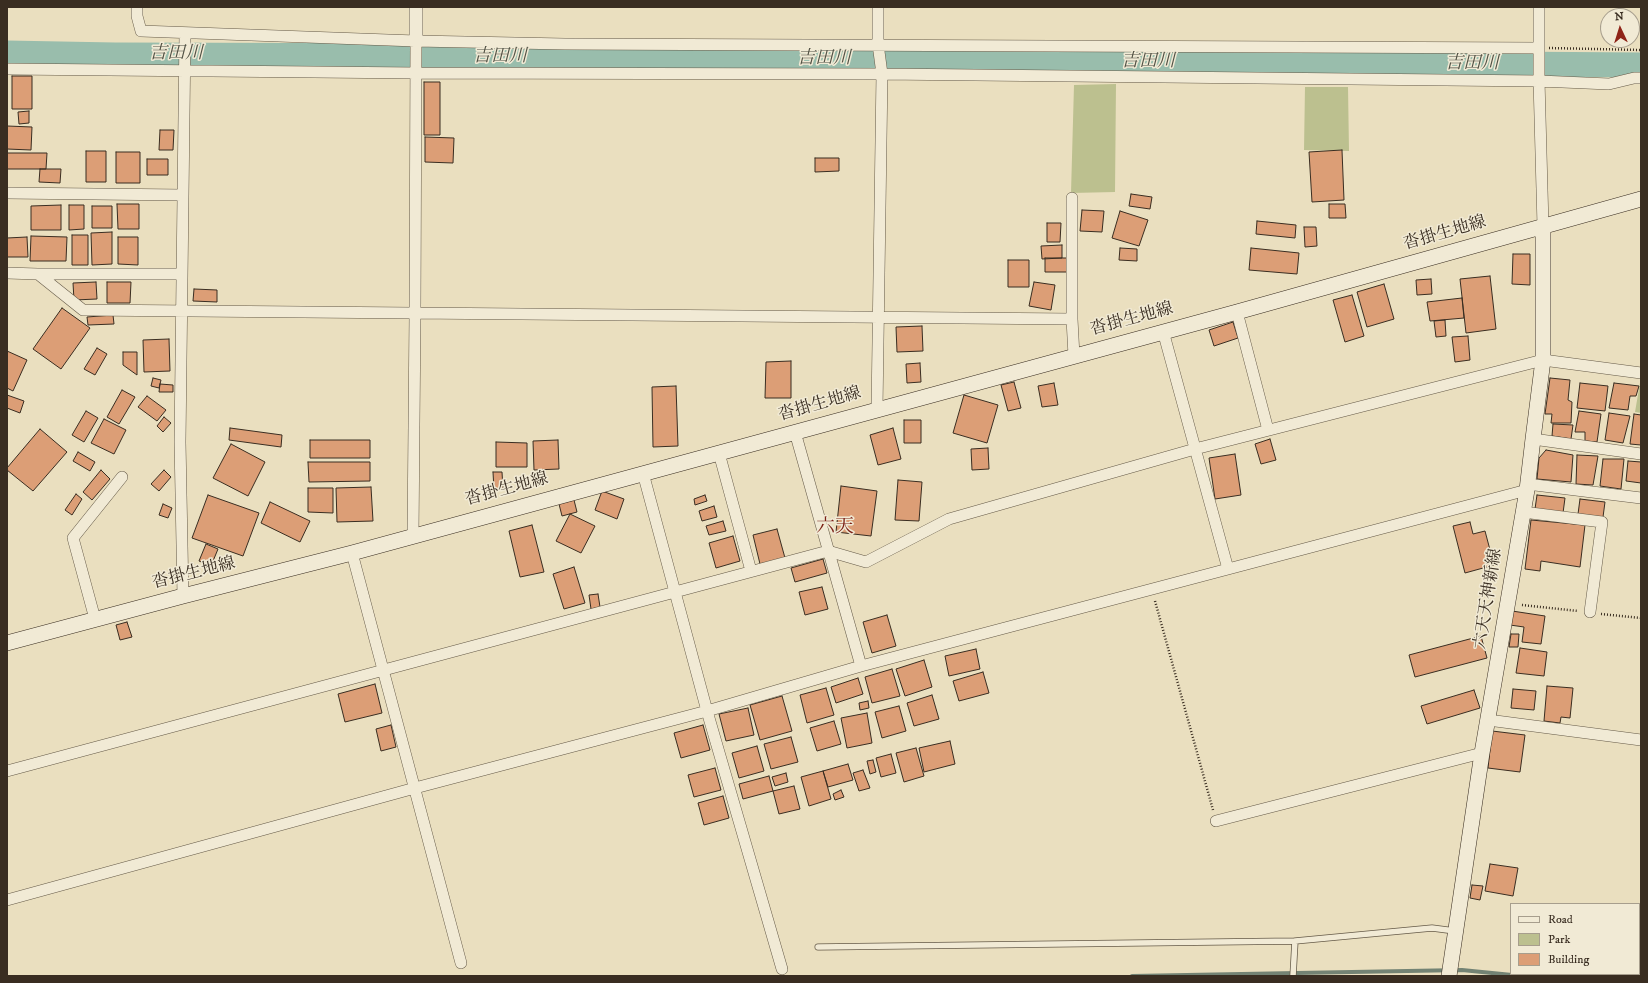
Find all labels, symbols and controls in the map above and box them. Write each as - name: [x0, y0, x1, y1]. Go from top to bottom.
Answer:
- north arrow: [1600, 8, 1640, 48]
- text: N: [1614, 10, 1624, 24]
- water label: 吉田川: [149, 43, 203, 65]
- water label: 吉田川: [473, 46, 527, 68]
- water label: 吉田川: [797, 48, 851, 70]
- water label: 吉田川: [1121, 51, 1175, 73]
- water label: 吉田川: [1445, 53, 1499, 75]
- street label: 沓掛生地線: [1401, 212, 1489, 256]
- street label: 沓掛生地線: [1088, 299, 1176, 341]
- street label: 沓掛生地線: [776, 383, 864, 427]
- street label: 沓掛生地線: [463, 469, 551, 511]
- district label: 六天: [816, 517, 854, 539]
- street label: 六天天神新線: [1471, 547, 1507, 651]
- street label: 沓掛生地線: [150, 554, 238, 594]
- legend: [1510, 903, 1640, 975]
- text: Road: [1548, 912, 1573, 927]
- text: Park: [1548, 932, 1570, 947]
- text: Building: [1548, 952, 1589, 967]

